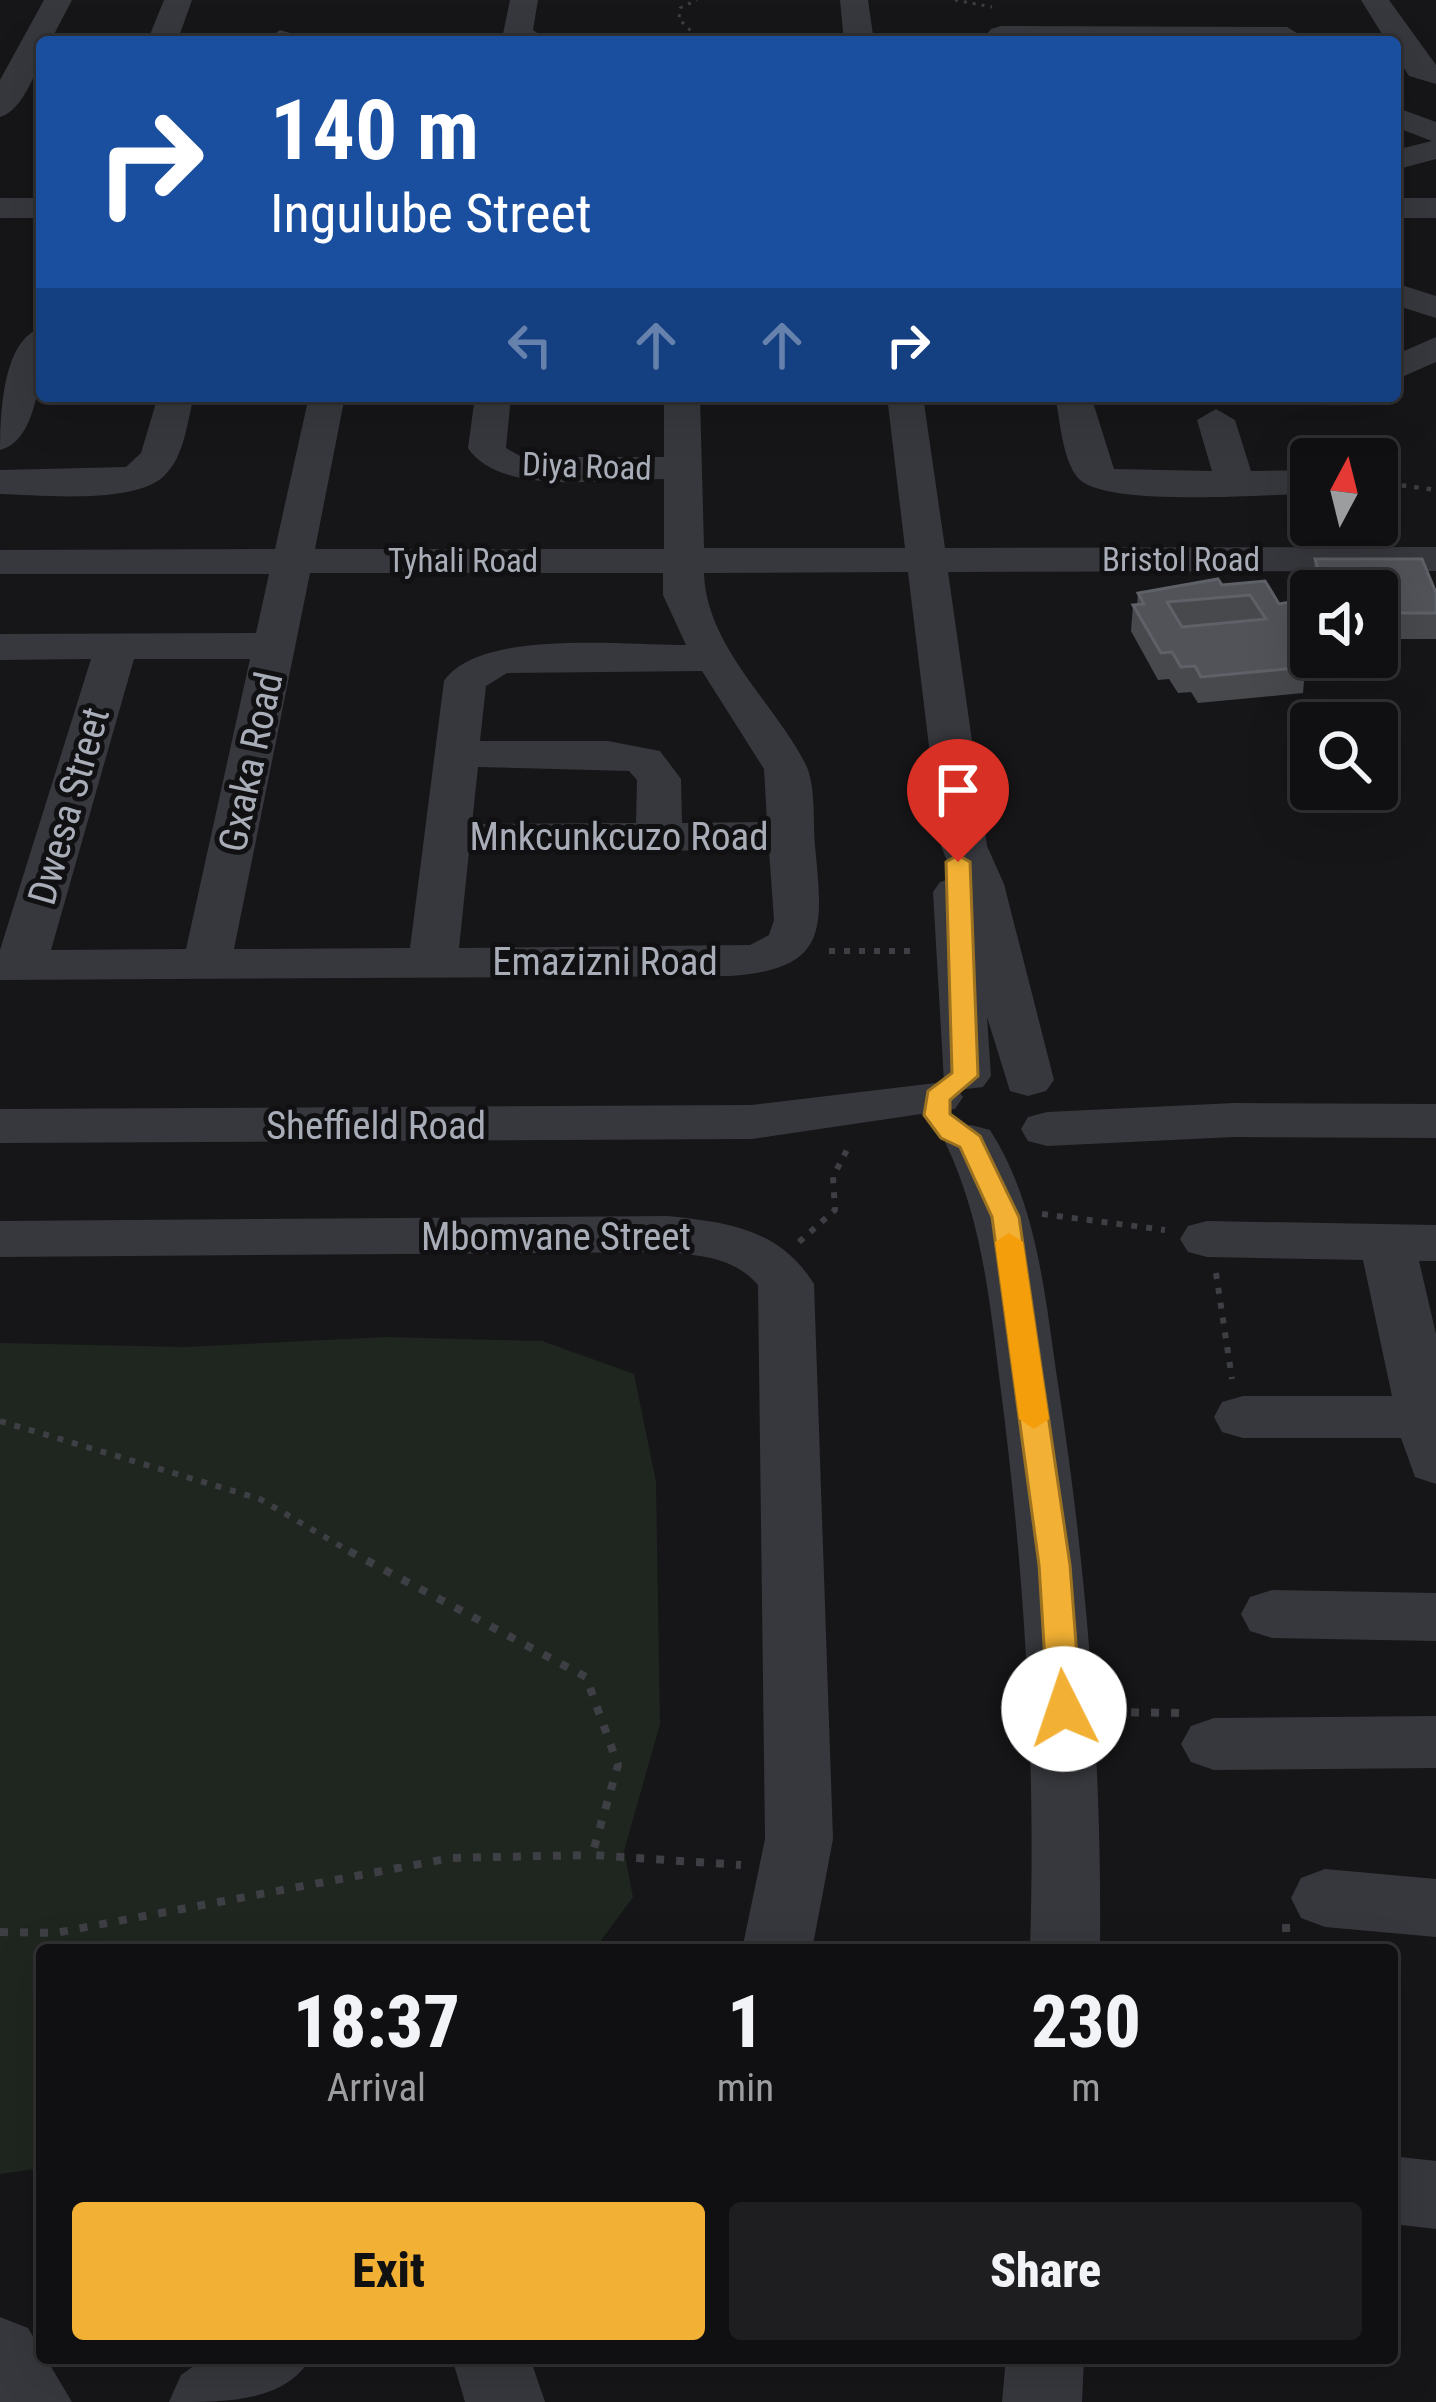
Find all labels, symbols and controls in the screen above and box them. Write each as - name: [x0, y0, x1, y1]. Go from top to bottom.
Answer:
- text: 140 m: [270, 81, 479, 180]
- icon: right: [72, 84, 228, 240]
- text: Ingulube Street: [270, 182, 592, 245]
- icon: left: [497, 312, 563, 378]
- icon: ahead: [623, 312, 689, 378]
- icon: ahead: [749, 312, 815, 378]
- icon: right: [875, 312, 941, 378]
- north arrow: [1290, 438, 1398, 546]
- map controls: [1290, 438, 1398, 810]
- street label: Diya Road: [522, 444, 652, 488]
- street label: Bristol Road: [1102, 540, 1260, 579]
- street label: Tyhali Road: [388, 541, 538, 580]
- button: sound: [1290, 570, 1398, 678]
- street label: Gxaka Road: [210, 668, 292, 856]
- street label: Dwesa Street: [19, 702, 119, 910]
- button: search: [1290, 702, 1398, 810]
- pin: [907, 739, 1009, 862]
- icon: arrive: [925, 757, 991, 823]
- street label: Mnkcunkcuzo Road: [469, 814, 769, 860]
- street label: Emazizni Road: [492, 939, 718, 985]
- street label: Sheffield Road: [266, 1103, 486, 1149]
- street label: Mbomvane Street: [421, 1214, 691, 1260]
- position arrow: [1001, 1646, 1127, 1772]
- text: 18:37: [293, 1980, 460, 2065]
- text: 1: [727, 1980, 764, 2065]
- text: 230: [1031, 1980, 1141, 2065]
- text: Arrival: [327, 2065, 426, 2111]
- text: min: [717, 2065, 774, 2111]
- text: m: [1071, 2065, 1101, 2111]
- button: Exit: [72, 2202, 705, 2340]
- button: Share: [729, 2202, 1362, 2340]

